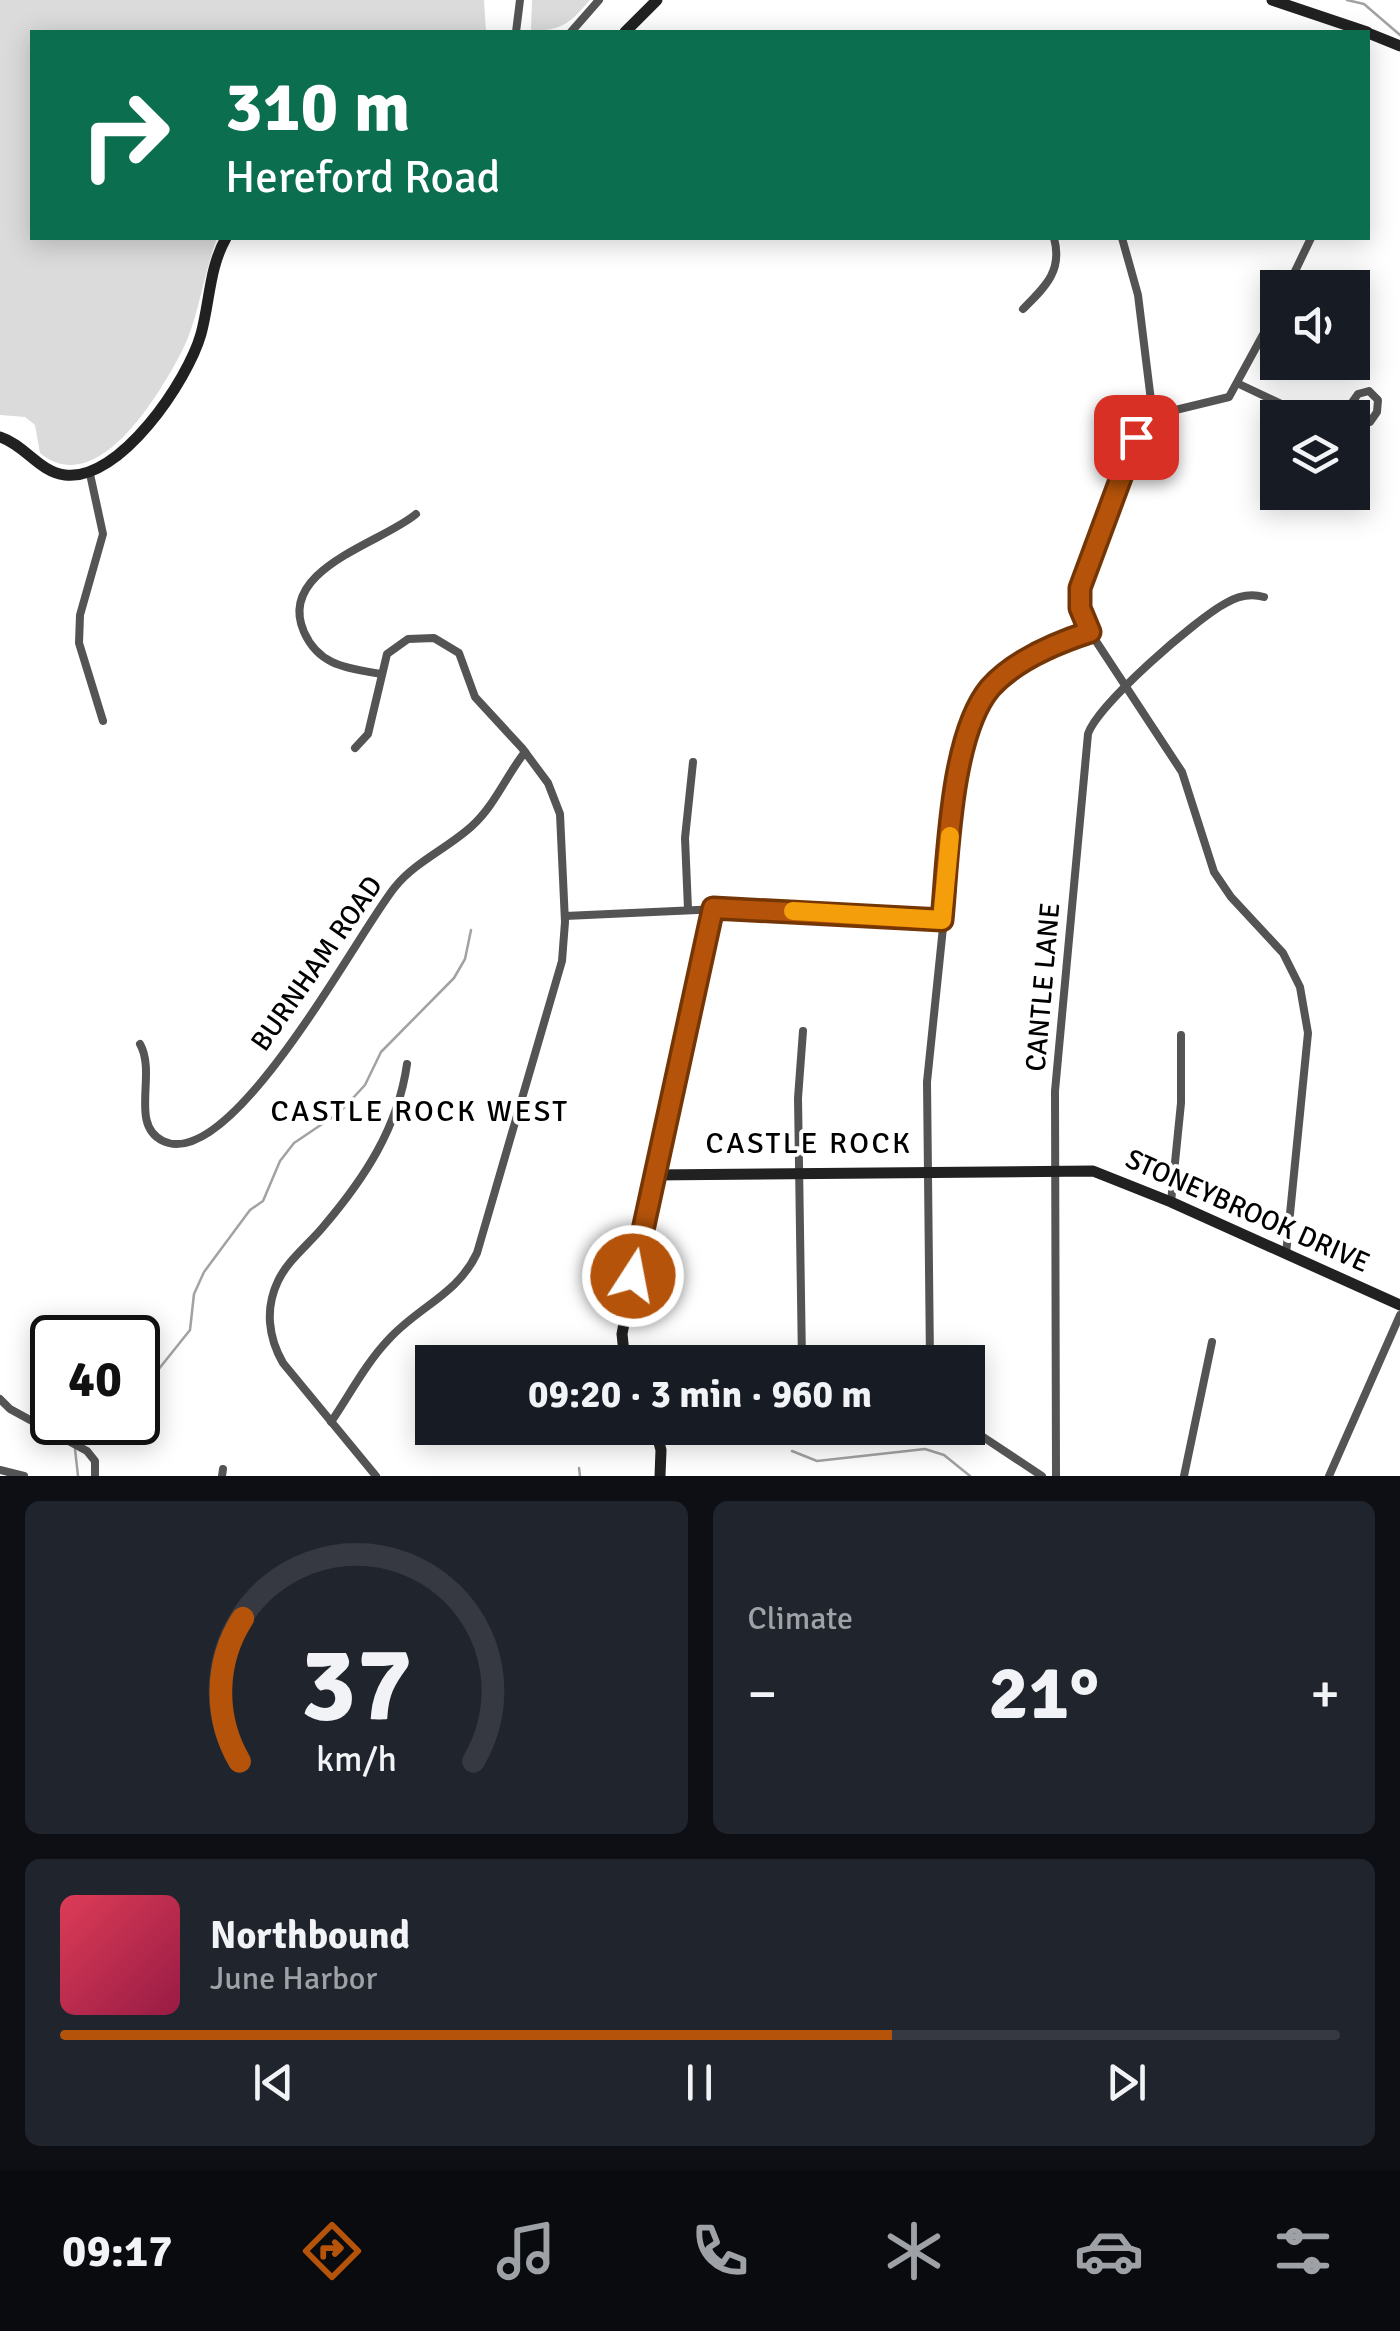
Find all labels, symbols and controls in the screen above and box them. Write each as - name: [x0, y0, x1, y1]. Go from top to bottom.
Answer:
- text: 310 m: [225, 64, 410, 150]
- icon: right: [60, 70, 190, 200]
- text: Hereford Road: [225, 150, 500, 205]
- map controls: [1260, 270, 1370, 510]
- button: sound: [1260, 270, 1370, 380]
- pin: [1094, 395, 1179, 480]
- button: layers: [1260, 400, 1370, 510]
- icon: arrive: [1109, 410, 1164, 465]
- street label: BURNHAM ROAD: [244, 869, 390, 1058]
- street label: CANTLE LANE: [1019, 901, 1067, 1073]
- district label: CASTLE ROCK WEST: [270, 1093, 570, 1130]
- district label: CASTLE ROCK: [706, 1125, 912, 1162]
- street label: STONEYBROOK DRIVE: [1120, 1142, 1375, 1280]
- position arrow: [581, 1224, 685, 1328]
- speed limit sign: 40: [30, 1315, 160, 1445]
- text: 09:20 · 3 min · 960 m: [528, 1371, 872, 1418]
- text: Climate: [748, 1599, 853, 1638]
- text: 37: [300, 1621, 412, 1749]
- text: 21°: [988, 1647, 1099, 1740]
- text: −: [748, 1660, 777, 1728]
- text: +: [1310, 1660, 1340, 1728]
- text: km/h: [316, 1737, 397, 1781]
- text: Northbound: [210, 1912, 410, 1959]
- text: June Harbor: [210, 1959, 377, 1998]
- icon: previous: [246, 2055, 301, 2110]
- icon: pause: [672, 2055, 727, 2110]
- icon: next: [1099, 2055, 1154, 2110]
- icon: directions: [297, 2216, 367, 2286]
- icon: music: [491, 2216, 561, 2286]
- icon: phone: [685, 2216, 755, 2286]
- icon: climate: [879, 2216, 949, 2286]
- icon: car: [1074, 2216, 1144, 2286]
- icon: filters: [1268, 2216, 1338, 2286]
- text: 09:17: [62, 2224, 173, 2279]

